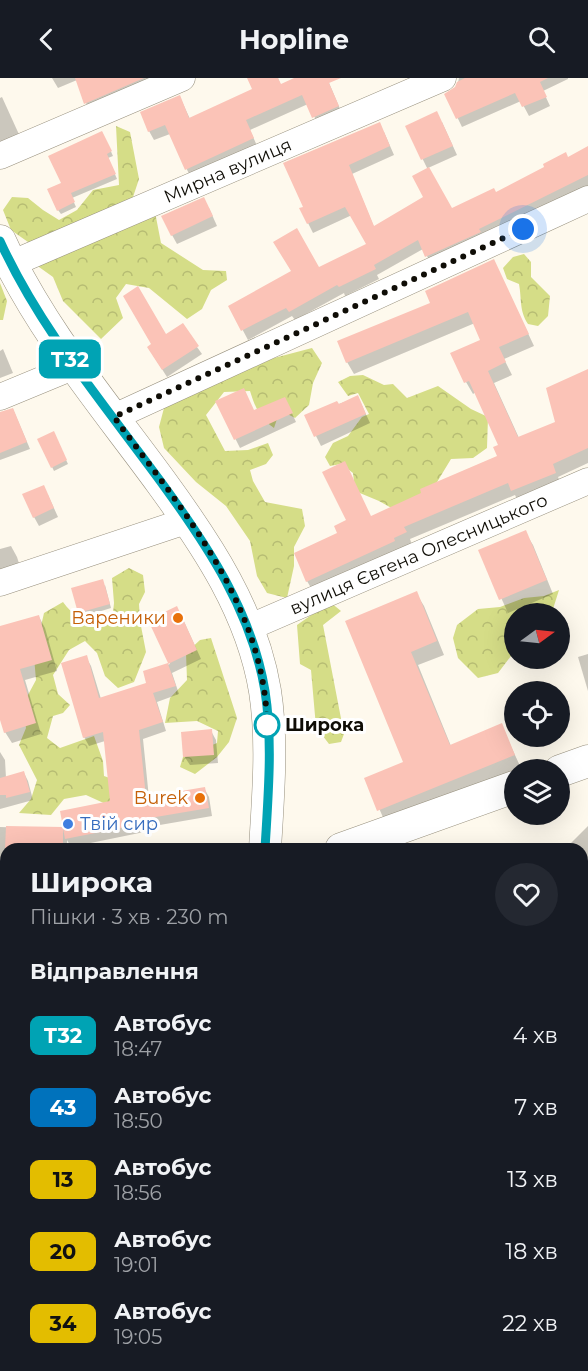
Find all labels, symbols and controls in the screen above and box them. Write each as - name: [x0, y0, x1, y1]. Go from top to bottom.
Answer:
- icon: back: [30, 23, 63, 56]
- text: Hopline: [239, 23, 349, 56]
- icon: search: [525, 23, 558, 56]
- street label: Мирна вулиця: [160, 133, 295, 208]
- your location: [508, 214, 538, 244]
- line badge: Т32: [36, 340, 104, 378]
- text: Т32: [51, 347, 89, 372]
- street label: вулиця Євгена Олесницького: [287, 489, 551, 620]
- north arrow: [504, 603, 570, 669]
- map controls: [504, 603, 570, 825]
- place label: Вареники: [71, 607, 166, 629]
- marker: Вареники: [171, 611, 185, 625]
- button: locate: [504, 681, 570, 747]
- marker: Широка: [254, 712, 280, 738]
- place label: Широка: [285, 714, 364, 736]
- button: layers: [504, 759, 570, 825]
- place label: Burek: [134, 787, 188, 809]
- marker: Burek: [193, 791, 207, 805]
- place label: Твій сир: [80, 813, 158, 835]
- marker: Твій сир: [61, 817, 75, 831]
- button: heart: [495, 863, 558, 926]
- text: Широка: [30, 865, 153, 899]
- text: Пішки · 3 хв · 230 m: [30, 905, 228, 929]
- text: Відправлення: [30, 958, 199, 985]
- text: Автобус: [114, 1010, 212, 1037]
- text: 4 хв: [513, 1022, 558, 1049]
- text: Т32: [44, 1023, 82, 1048]
- text: 18:47: [114, 1037, 162, 1061]
- text: Автобус: [114, 1082, 212, 1109]
- text: 7 хв: [514, 1094, 558, 1121]
- text: 43: [50, 1095, 76, 1120]
- text: 18:50: [114, 1109, 163, 1133]
- text: Автобус: [114, 1154, 212, 1181]
- text: 13 хв: [507, 1166, 558, 1193]
- text: 13: [53, 1167, 73, 1192]
- text: 18:56: [114, 1181, 162, 1205]
- text: Автобус: [114, 1226, 212, 1253]
- text: 18 хв: [505, 1238, 558, 1265]
- text: 20: [50, 1239, 76, 1264]
- text: 19:01: [114, 1253, 158, 1277]
- text: Автобус: [114, 1298, 212, 1325]
- text: 22 хв: [502, 1310, 558, 1337]
- text: 34: [50, 1311, 76, 1336]
- text: 19:05: [114, 1325, 162, 1349]

